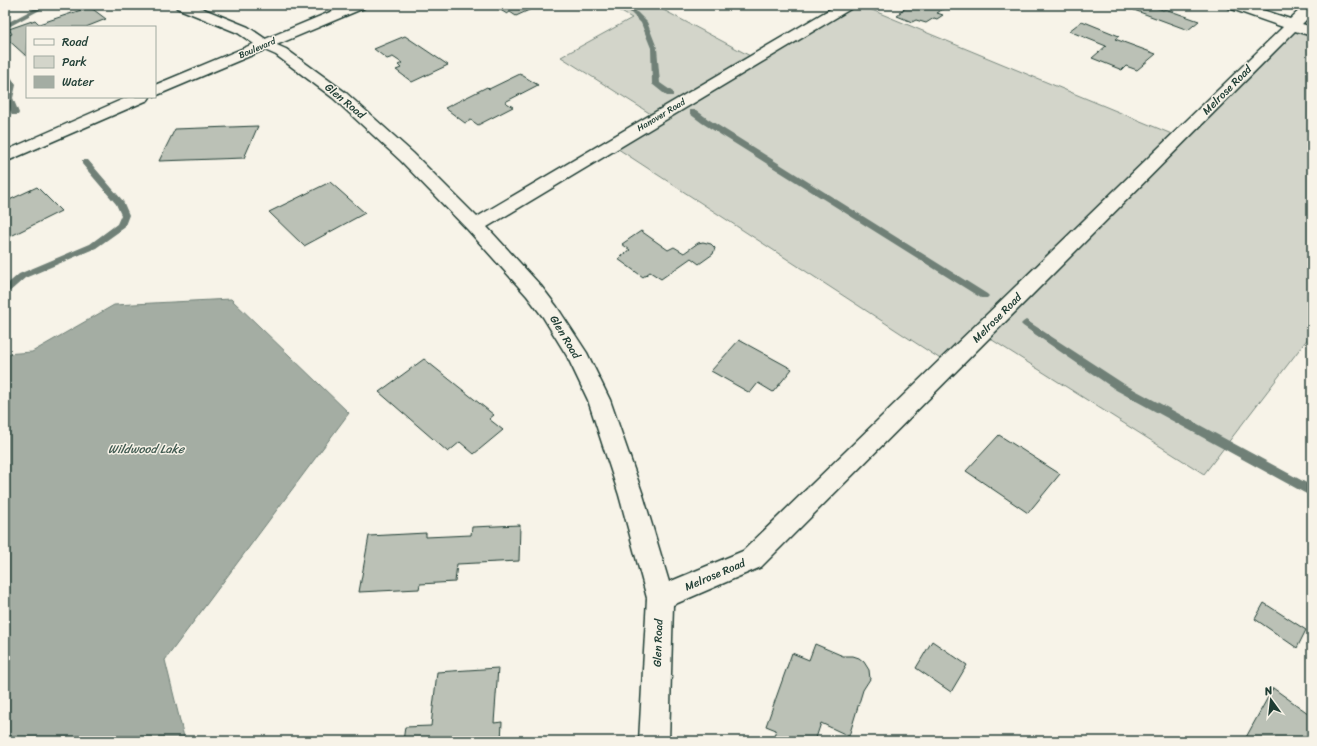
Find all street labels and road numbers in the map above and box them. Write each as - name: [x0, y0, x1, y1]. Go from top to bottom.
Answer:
- street label: Boulevard: [236, 33, 279, 63]
- street label: Melrose Road: [1198, 60, 1257, 119]
- street label: Glen Road: [321, 78, 370, 124]
- street label: Hanover Road: [634, 94, 689, 136]
- street label: Melrose Road: [968, 288, 1027, 347]
- street label: Glen Road: [544, 312, 586, 364]
- street label: Melrose Road: [682, 553, 749, 596]
- street label: Glen Road: [648, 617, 668, 667]

